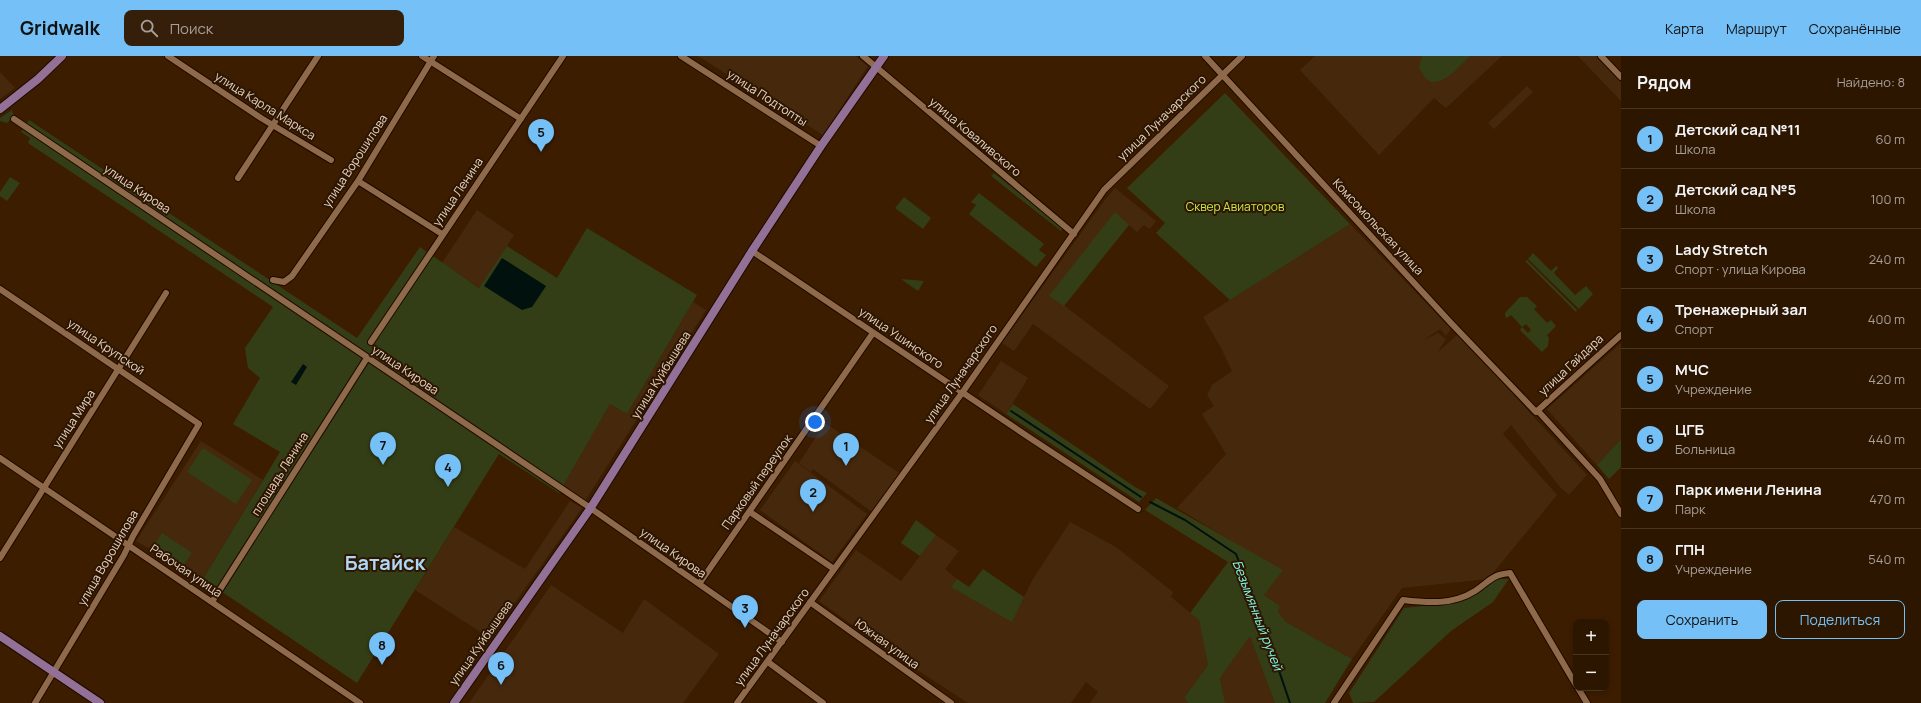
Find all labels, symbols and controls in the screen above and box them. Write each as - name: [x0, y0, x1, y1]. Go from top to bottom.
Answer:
- search box: [124, 10, 404, 46]
- text: Gridwalk: [20, 15, 100, 41]
- icon: search: [138, 17, 160, 39]
- text: Поиск: [170, 18, 213, 39]
- text: Карта: [1665, 19, 1704, 38]
- text: Маршрут: [1726, 19, 1787, 38]
- text: Сохранённые: [1809, 19, 1901, 38]
- street label: улица Подтопты: [724, 65, 811, 130]
- street label: улица Карла Маркса: [212, 68, 319, 144]
- street label: улица Луначарского: [1114, 71, 1210, 164]
- text: Рядом: [1637, 71, 1691, 94]
- text: Найдено: 8: [1837, 73, 1905, 91]
- street label: улица Коваливского: [926, 93, 1025, 180]
- street label: улица Ворошилова: [318, 111, 391, 211]
- pin: 5: [528, 119, 554, 152]
- text: Детский сад №11: [1675, 119, 1801, 140]
- text: 1: [1647, 130, 1653, 148]
- text: 60 m: [1875, 130, 1905, 148]
- text: Школа: [1675, 140, 1716, 158]
- street label: улица Ленина: [428, 154, 487, 229]
- street label: улица Кирова: [100, 160, 174, 217]
- street label: Комсомольская улица: [1329, 175, 1428, 279]
- text: Детский сад №5: [1675, 179, 1796, 200]
- text: 2: [1646, 190, 1654, 208]
- text: 100 m: [1870, 190, 1905, 208]
- park label: Сквер Авиаторов: [1186, 198, 1285, 215]
- text: Школа: [1675, 200, 1716, 218]
- text: Lady Stretch: [1675, 239, 1768, 260]
- text: 3: [1646, 250, 1654, 268]
- text: 240 m: [1869, 250, 1905, 268]
- text: Спорт · улица Кирова: [1675, 260, 1806, 278]
- text: Тренажерный зал: [1675, 299, 1807, 320]
- street label: улица Ушинского: [856, 303, 947, 372]
- text: 4: [1646, 310, 1654, 328]
- text: 400 m: [1868, 310, 1905, 328]
- street label: улица Крупской: [64, 314, 148, 379]
- text: Спорт: [1675, 320, 1714, 338]
- street label: улица Луначарского: [920, 321, 1001, 427]
- street label: улица Куйбышева: [627, 328, 694, 422]
- street label: улица Гайдара: [1535, 330, 1607, 399]
- street label: улица Кирова: [368, 341, 442, 398]
- text: МЧС: [1675, 359, 1709, 380]
- text: 5: [1646, 370, 1654, 388]
- text: 420 m: [1868, 370, 1905, 388]
- text: Учреждение: [1675, 380, 1752, 398]
- street label: улица Мира: [48, 386, 99, 451]
- your location: [805, 412, 825, 432]
- text: ЦГБ: [1675, 419, 1704, 440]
- street label: площадь Ленина: [247, 429, 312, 519]
- street label: Парковый переулок: [717, 430, 796, 533]
- text: 6: [1646, 430, 1654, 448]
- text: 440 m: [1868, 430, 1905, 448]
- pin: 7: [370, 432, 396, 465]
- pin: 1: [833, 433, 859, 466]
- text: Больница: [1675, 440, 1735, 458]
- pin: 4: [435, 454, 461, 487]
- pin: 2: [800, 479, 826, 512]
- text: Парк имени Ленина: [1675, 479, 1822, 500]
- text: 7: [1647, 490, 1653, 508]
- text: 470 m: [1869, 490, 1905, 508]
- text: Парк: [1675, 500, 1705, 518]
- street label: улица Ворошилова: [73, 507, 142, 609]
- street label: улица Кирова: [637, 523, 710, 582]
- text: ГПН: [1675, 539, 1705, 560]
- street label: Рабочая улица: [147, 540, 226, 601]
- district label: Батайск: [345, 549, 427, 576]
- text: 8: [1646, 550, 1654, 568]
- text: 540 m: [1868, 550, 1905, 568]
- water label: Безымянный ручей: [1229, 557, 1288, 674]
- text: Учреждение: [1675, 560, 1752, 578]
- street label: улица Луначарского: [730, 584, 813, 689]
- pin: 3: [732, 595, 758, 628]
- street label: улица Куйбышева: [445, 597, 516, 689]
- button: Сохранить: [1637, 600, 1767, 639]
- button: Поделиться: [1775, 600, 1905, 639]
- street label: Южная улица: [852, 614, 923, 673]
- map controls: [1573, 619, 1609, 691]
- button: +: [1573, 619, 1609, 655]
- pin: 8: [369, 632, 395, 665]
- pin: 6: [488, 652, 514, 685]
- button: −: [1573, 655, 1609, 691]

